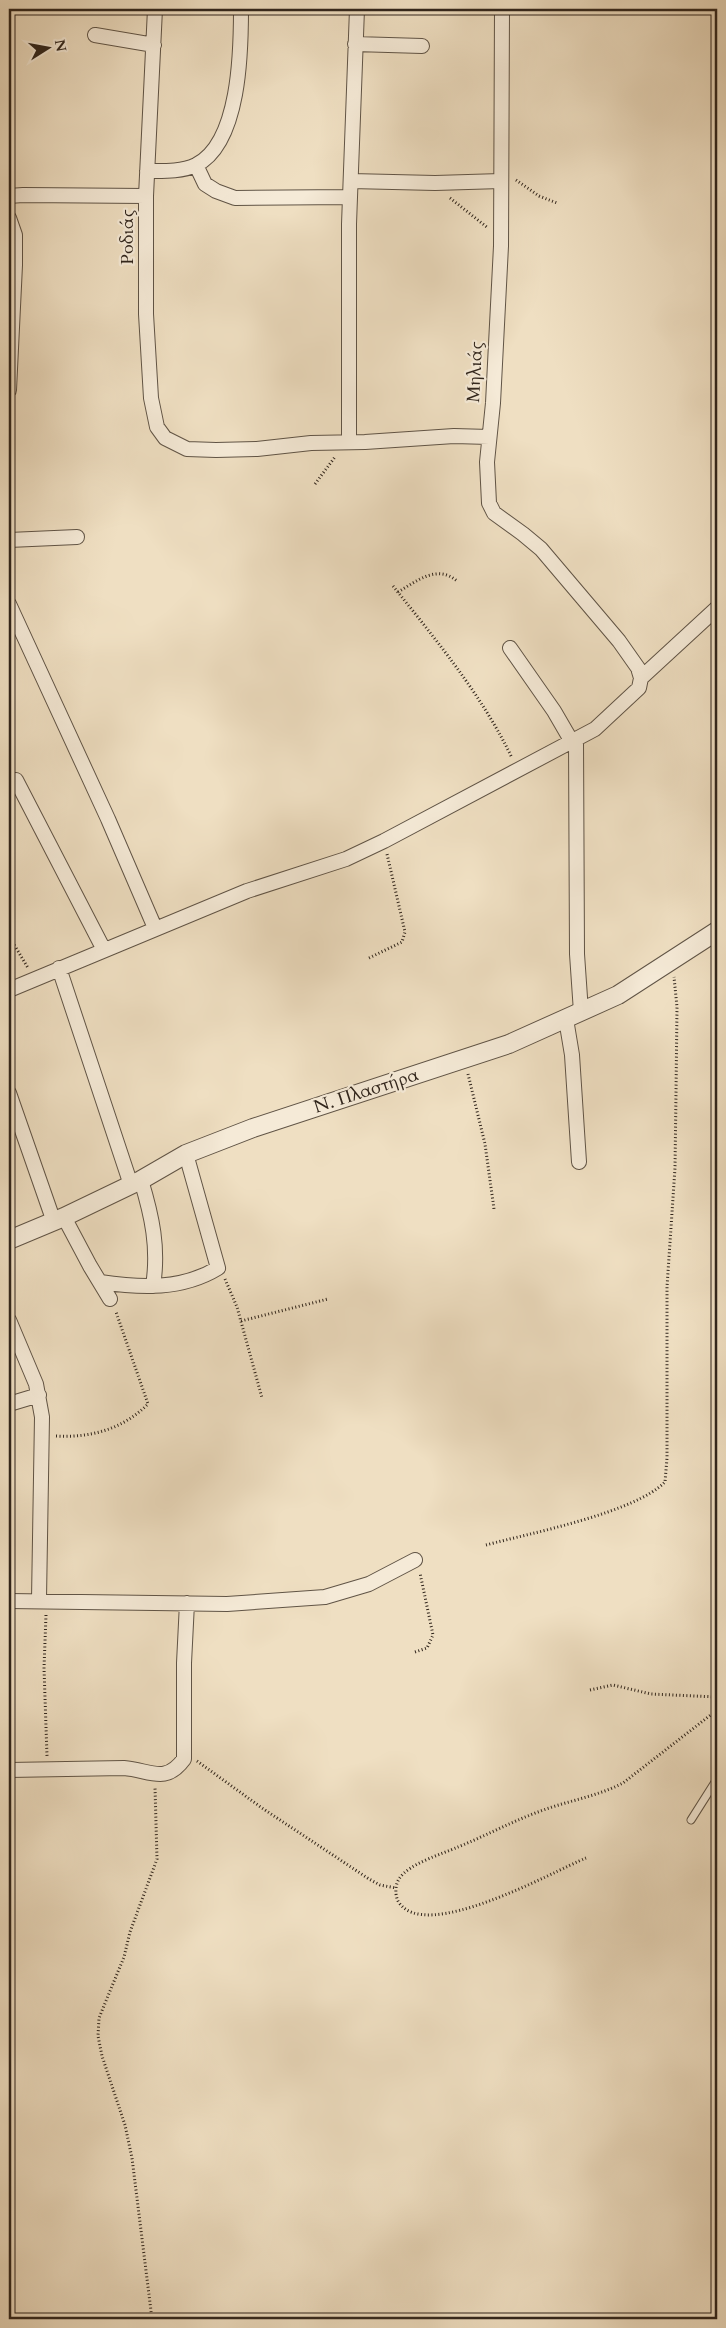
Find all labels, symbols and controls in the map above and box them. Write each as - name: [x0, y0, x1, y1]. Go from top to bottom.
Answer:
- north arrow: [22, 22, 72, 72]
- text: N: [50, 38, 71, 53]
- street label: Ροδιάς: [115, 209, 140, 265]
- street label: Μηλιάς: [461, 340, 489, 403]
- street label: Ν. Πλαστήρα: [311, 1062, 422, 1120]

